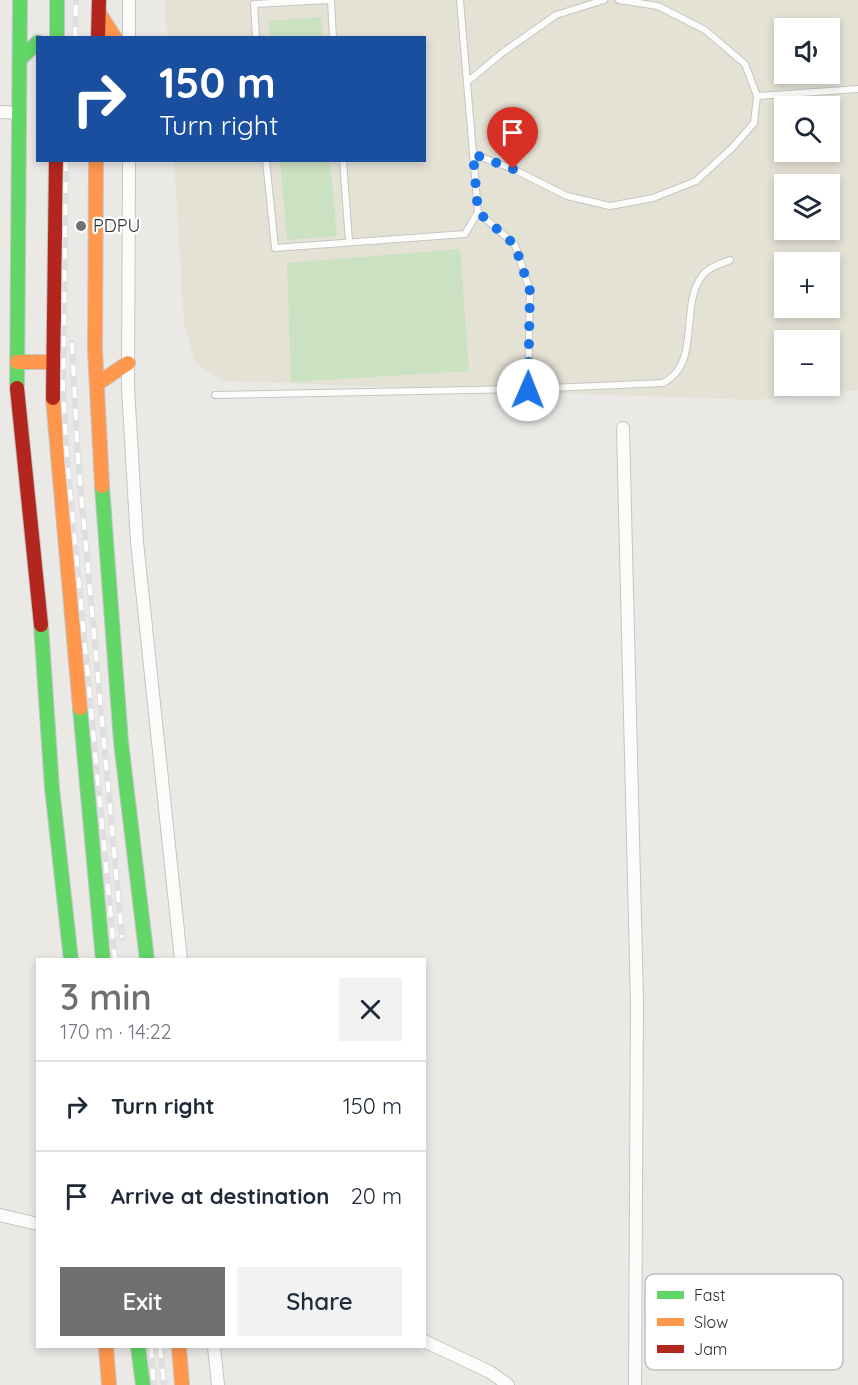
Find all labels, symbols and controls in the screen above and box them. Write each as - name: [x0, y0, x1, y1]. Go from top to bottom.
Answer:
- map controls: [774, 18, 840, 396]
- button: sound: [774, 18, 840, 84]
- text: 150 m: [159, 56, 276, 109]
- icon: right: [60, 60, 138, 138]
- button: search: [774, 96, 840, 162]
- pin: [487, 107, 538, 169]
- text: Turn right: [159, 108, 278, 142]
- icon: arrive: [496, 116, 529, 149]
- button: layers: [774, 174, 840, 240]
- place label: PDPU: [93, 214, 140, 237]
- marker: PDPU: [74, 219, 88, 233]
- button: +: [774, 252, 840, 318]
- button: −: [774, 330, 840, 396]
- position arrow: [496, 358, 560, 422]
- text: 3 min: [60, 974, 152, 1019]
- button: close: [339, 978, 402, 1041]
- text: 170 m · 14:22: [60, 1019, 172, 1044]
- icon: right: [60, 1090, 93, 1123]
- text: Turn right: [111, 1092, 215, 1120]
- text: 150 m: [343, 1092, 402, 1120]
- icon: arrive: [60, 1180, 93, 1213]
- text: Arrive at destination: [111, 1182, 329, 1210]
- text: 20 m: [351, 1182, 402, 1210]
- button: Exit: [60, 1267, 225, 1336]
- button: Share: [237, 1267, 402, 1336]
- legend: [645, 1274, 843, 1370]
- text: Fast: [694, 1285, 725, 1305]
- text: Slow: [694, 1312, 728, 1332]
- text: Jam: [694, 1339, 727, 1359]

